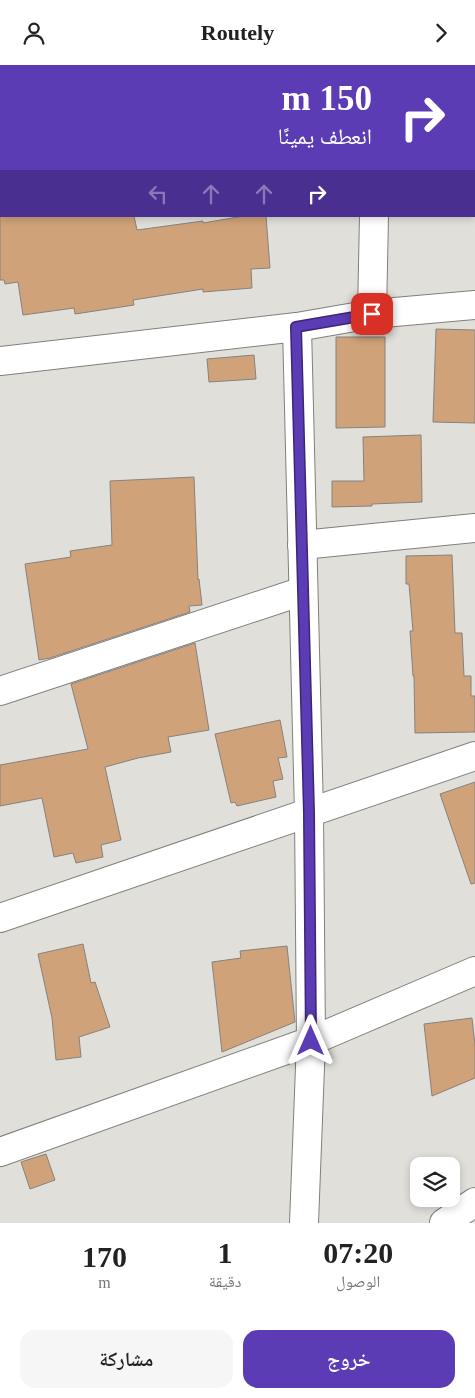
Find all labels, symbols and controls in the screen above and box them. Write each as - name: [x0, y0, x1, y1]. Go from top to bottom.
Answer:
- icon: person: [20, 19, 48, 47]
- icon: forward: [427, 19, 455, 47]
- text: Routely: [201, 20, 274, 45]
- text: 150 m: [282, 79, 372, 118]
- icon: right: [390, 85, 455, 150]
- text: انعطف يمينًا: [278, 124, 372, 149]
- icon: left: [144, 180, 172, 208]
- icon: ahead: [197, 180, 225, 208]
- icon: ahead: [250, 180, 278, 208]
- icon: right: [303, 180, 331, 208]
- pin: [351, 293, 393, 335]
- icon: arrive: [358, 300, 386, 328]
- position arrow: [284, 1014, 336, 1066]
- map controls: [410, 1157, 460, 1207]
- button: layers: [410, 1157, 460, 1207]
- text: 1: [218, 1236, 233, 1269]
- text: 07:20: [323, 1236, 393, 1269]
- text: 170: [82, 1240, 127, 1273]
- text: دقيقة: [209, 1273, 241, 1290]
- text: الوصول: [336, 1273, 380, 1290]
- text: m: [98, 1274, 111, 1291]
- button: مشاركة: [20, 1330, 233, 1388]
- button: خروج: [243, 1330, 455, 1388]

